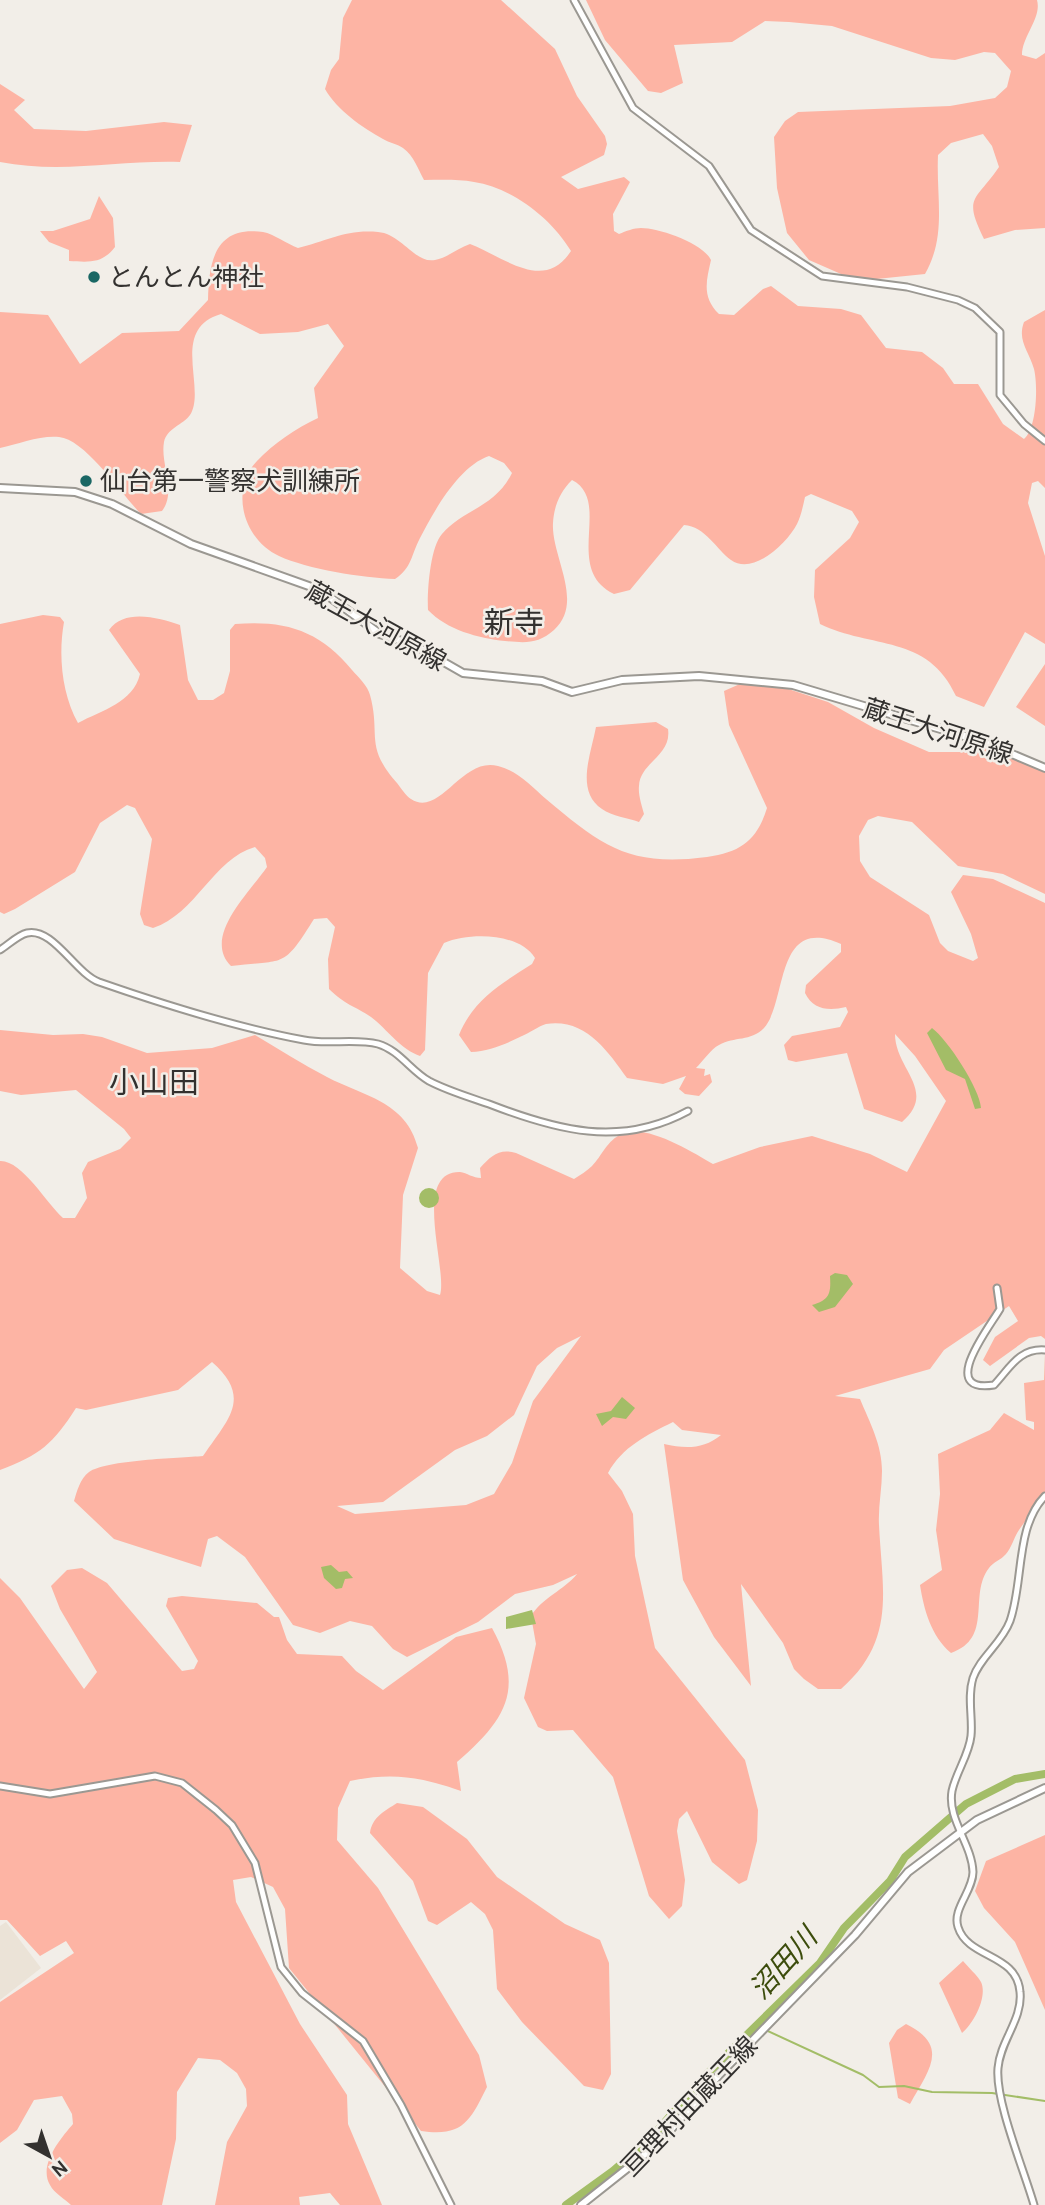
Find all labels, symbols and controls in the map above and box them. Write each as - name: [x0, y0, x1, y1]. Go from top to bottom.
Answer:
- place label: とんとん神社: [108, 261, 264, 293]
- marker: とんとん神社: [86, 269, 102, 285]
- place label: 仙台第一警察犬訓練所: [100, 465, 360, 497]
- marker: 仙台第一警察犬訓練所: [78, 473, 94, 489]
- street label: 蔵王大河原線: [300, 574, 452, 678]
- district label: 新寺: [484, 604, 544, 641]
- street label: 蔵王大河原線: [859, 692, 1017, 770]
- district label: 小山田: [109, 1064, 199, 1101]
- water label: 沼田川: [742, 1918, 826, 2006]
- street label: 亘理村田蔵王線: [614, 2029, 764, 2183]
- north arrow: [14, 2121, 84, 2191]
- text: N: [47, 2156, 72, 2182]

